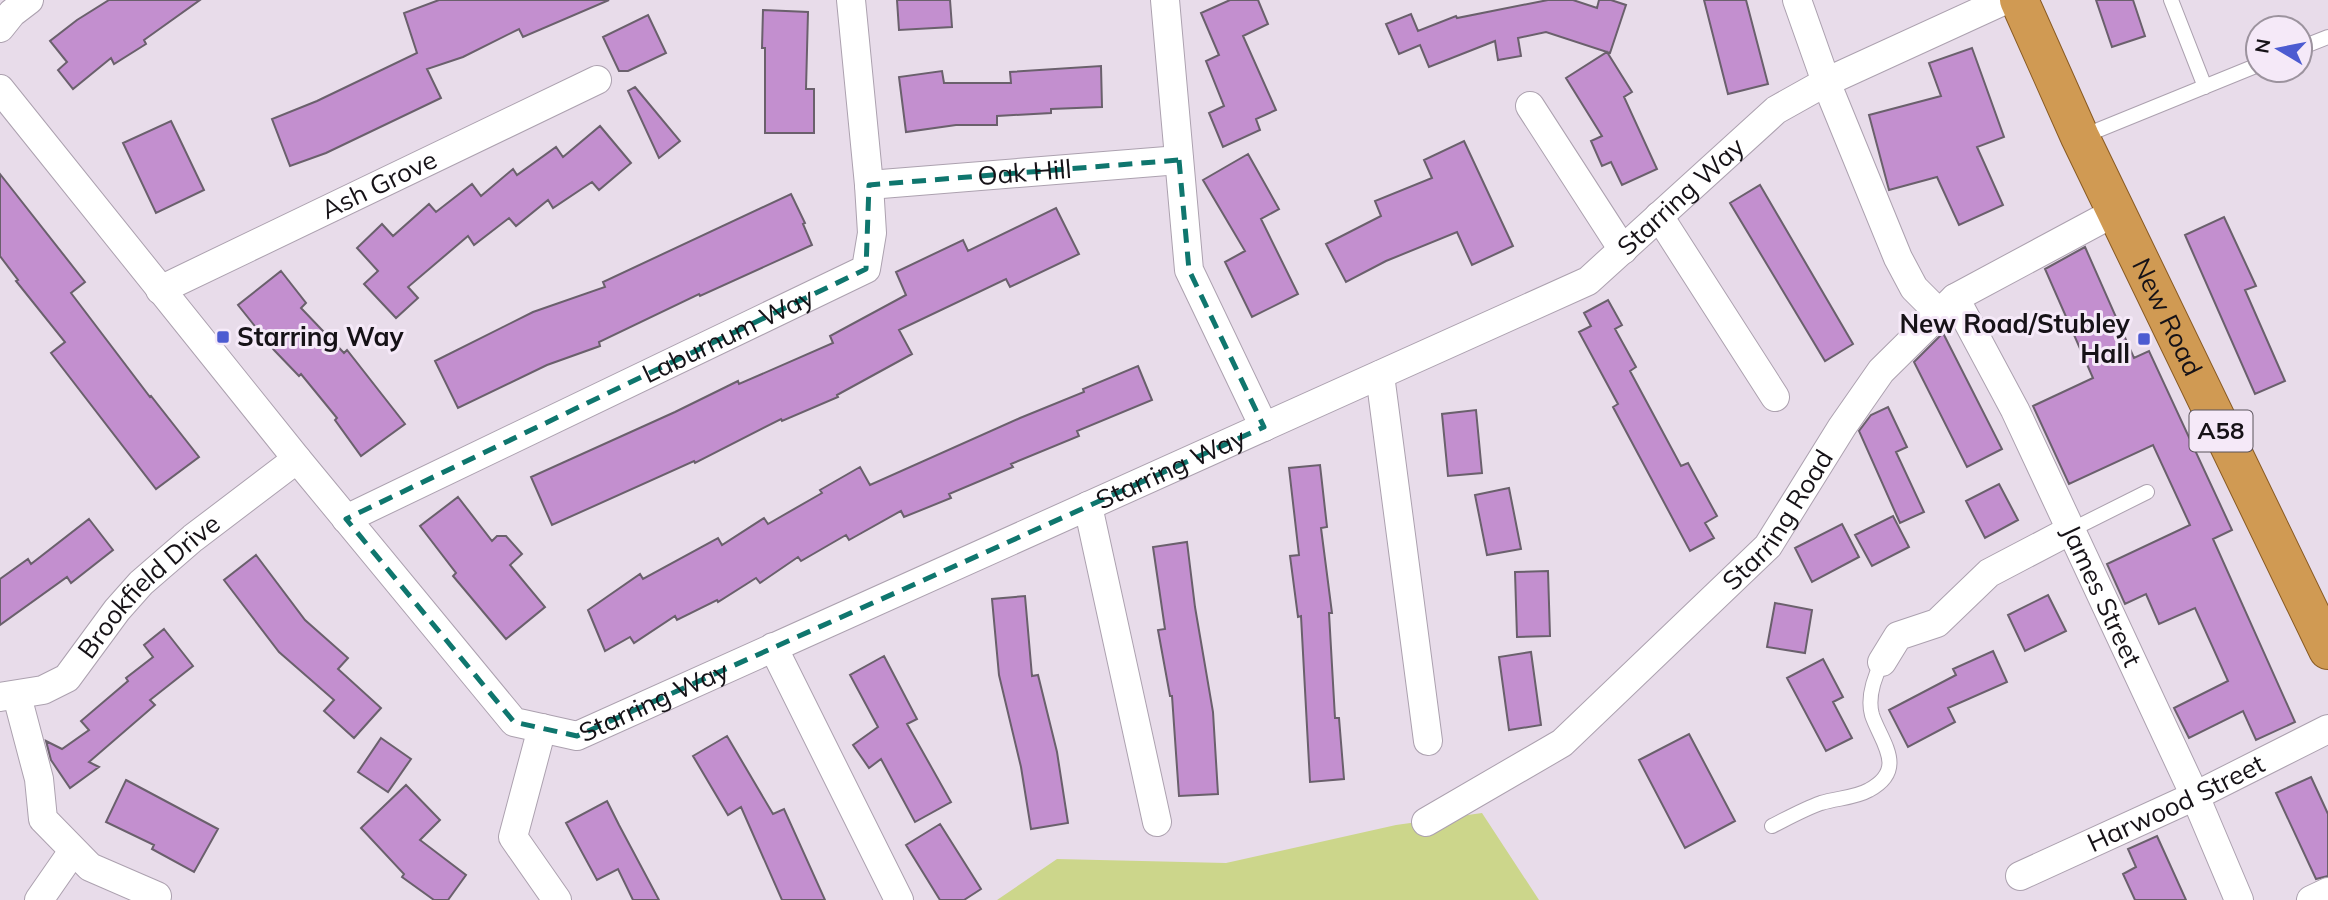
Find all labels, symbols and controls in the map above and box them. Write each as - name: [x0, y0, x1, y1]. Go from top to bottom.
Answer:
- north arrow: [2244, 14, 2314, 84]
- text: N: [2249, 37, 2275, 55]
- street label: Starring Way: [1610, 130, 1751, 262]
- street label: Ash Grove: [315, 142, 442, 226]
- street label: Oak Hill: [976, 152, 1073, 192]
- street label: New Road: [2125, 253, 2210, 381]
- street label: Laburnum Way: [637, 279, 819, 390]
- place label: New Road/Stubley Hall: [1899, 307, 2131, 370]
- place label: Starring Way: [237, 320, 404, 353]
- marker: Starring Way: [215, 329, 231, 345]
- marker: New Road/Stubley Hall: [2136, 331, 2152, 347]
- road number: A58: [2190, 410, 2252, 452]
- street label: Starring Way: [1091, 420, 1251, 516]
- street label: Starring Road: [1715, 443, 1840, 597]
- street label: Brookfield Drive: [70, 507, 226, 665]
- street label: James Street: [2055, 519, 2149, 672]
- street label: Starring Way: [574, 653, 734, 749]
- street label: Harwood Street: [2082, 747, 2270, 859]

